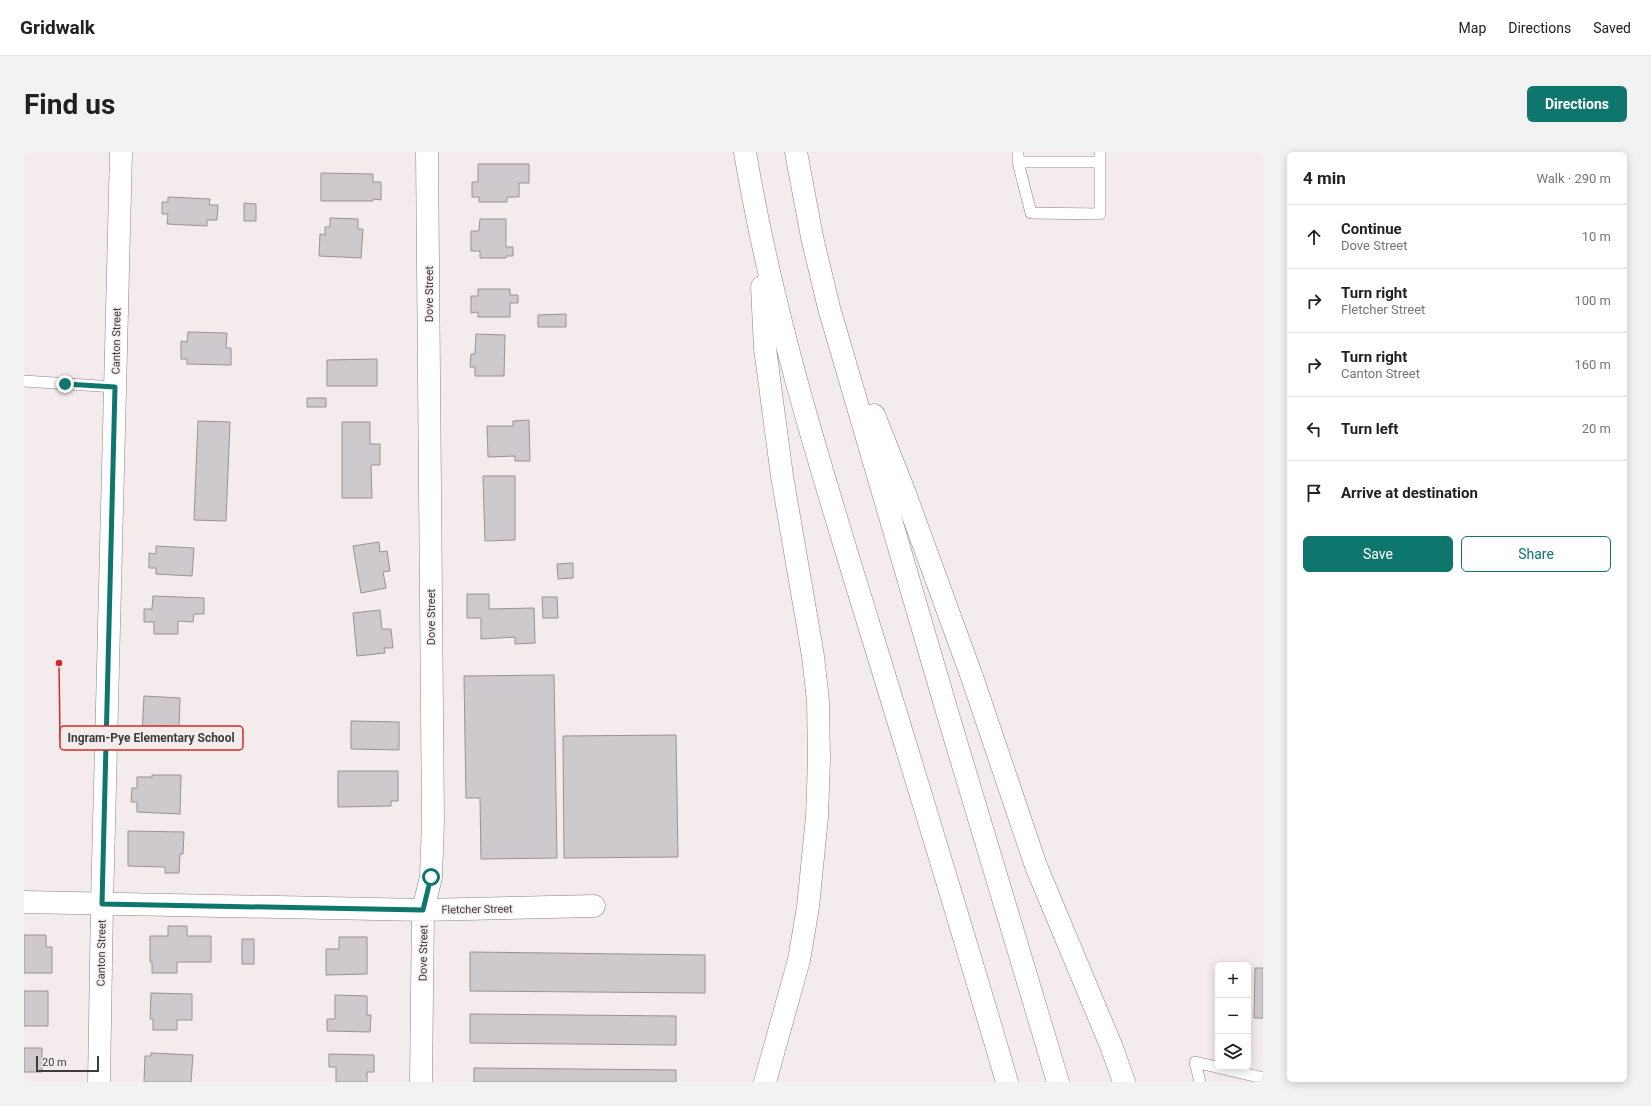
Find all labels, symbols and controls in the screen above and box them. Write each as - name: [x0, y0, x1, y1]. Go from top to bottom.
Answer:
- text: Gridwalk: [20, 16, 95, 39]
- text: Map: [1459, 20, 1486, 36]
- text: Directions: [1508, 20, 1571, 36]
- text: Saved: [1593, 20, 1631, 36]
- button: Directions: [1527, 86, 1627, 122]
- text: Find us: [24, 88, 115, 121]
- text: 4 min: [1303, 168, 1346, 188]
- text: Walk · 290 m: [1536, 171, 1611, 186]
- text: Continue: [1341, 220, 1402, 238]
- icon: ahead: [1303, 226, 1325, 248]
- text: 10 m: [1582, 229, 1611, 244]
- text: Dove Street: [1341, 238, 1407, 253]
- street label: Dove Street: [423, 265, 436, 322]
- text: Turn right: [1341, 284, 1407, 302]
- icon: right: [1303, 290, 1325, 312]
- text: 100 m: [1574, 293, 1611, 308]
- text: Fletcher Street: [1341, 302, 1425, 317]
- street label: Canton Street: [109, 307, 124, 375]
- text: Turn right: [1341, 348, 1407, 366]
- icon: right: [1303, 354, 1325, 376]
- text: 160 m: [1574, 357, 1611, 372]
- text: Canton Street: [1341, 366, 1420, 381]
- route end: [56, 375, 74, 393]
- icon: left: [1303, 418, 1325, 440]
- text: Turn left: [1341, 420, 1398, 438]
- text: 20 m: [1582, 421, 1611, 436]
- icon: arrive: [1303, 482, 1325, 504]
- text: Arrive at destination: [1341, 484, 1478, 502]
- button: Save: [1303, 536, 1453, 572]
- button: Share: [1461, 536, 1611, 572]
- street label: Dove Street: [425, 588, 438, 645]
- callout: Ingram-Pye Elementary School: [60, 726, 243, 750]
- text: Ingram-Pye Elementary School: [67, 731, 235, 745]
- route start: [422, 868, 440, 886]
- street label: Fletcher Street: [441, 902, 513, 917]
- street label: Canton Street: [94, 919, 109, 987]
- street label: Dove Street: [417, 924, 430, 981]
- map controls: [1215, 962, 1251, 1070]
- button: +: [1215, 962, 1251, 998]
- button: −: [1215, 998, 1251, 1034]
- button: layers: [1215, 1034, 1251, 1070]
- scale bar: [36, 1054, 99, 1073]
- text: 20 m: [42, 1056, 67, 1069]

